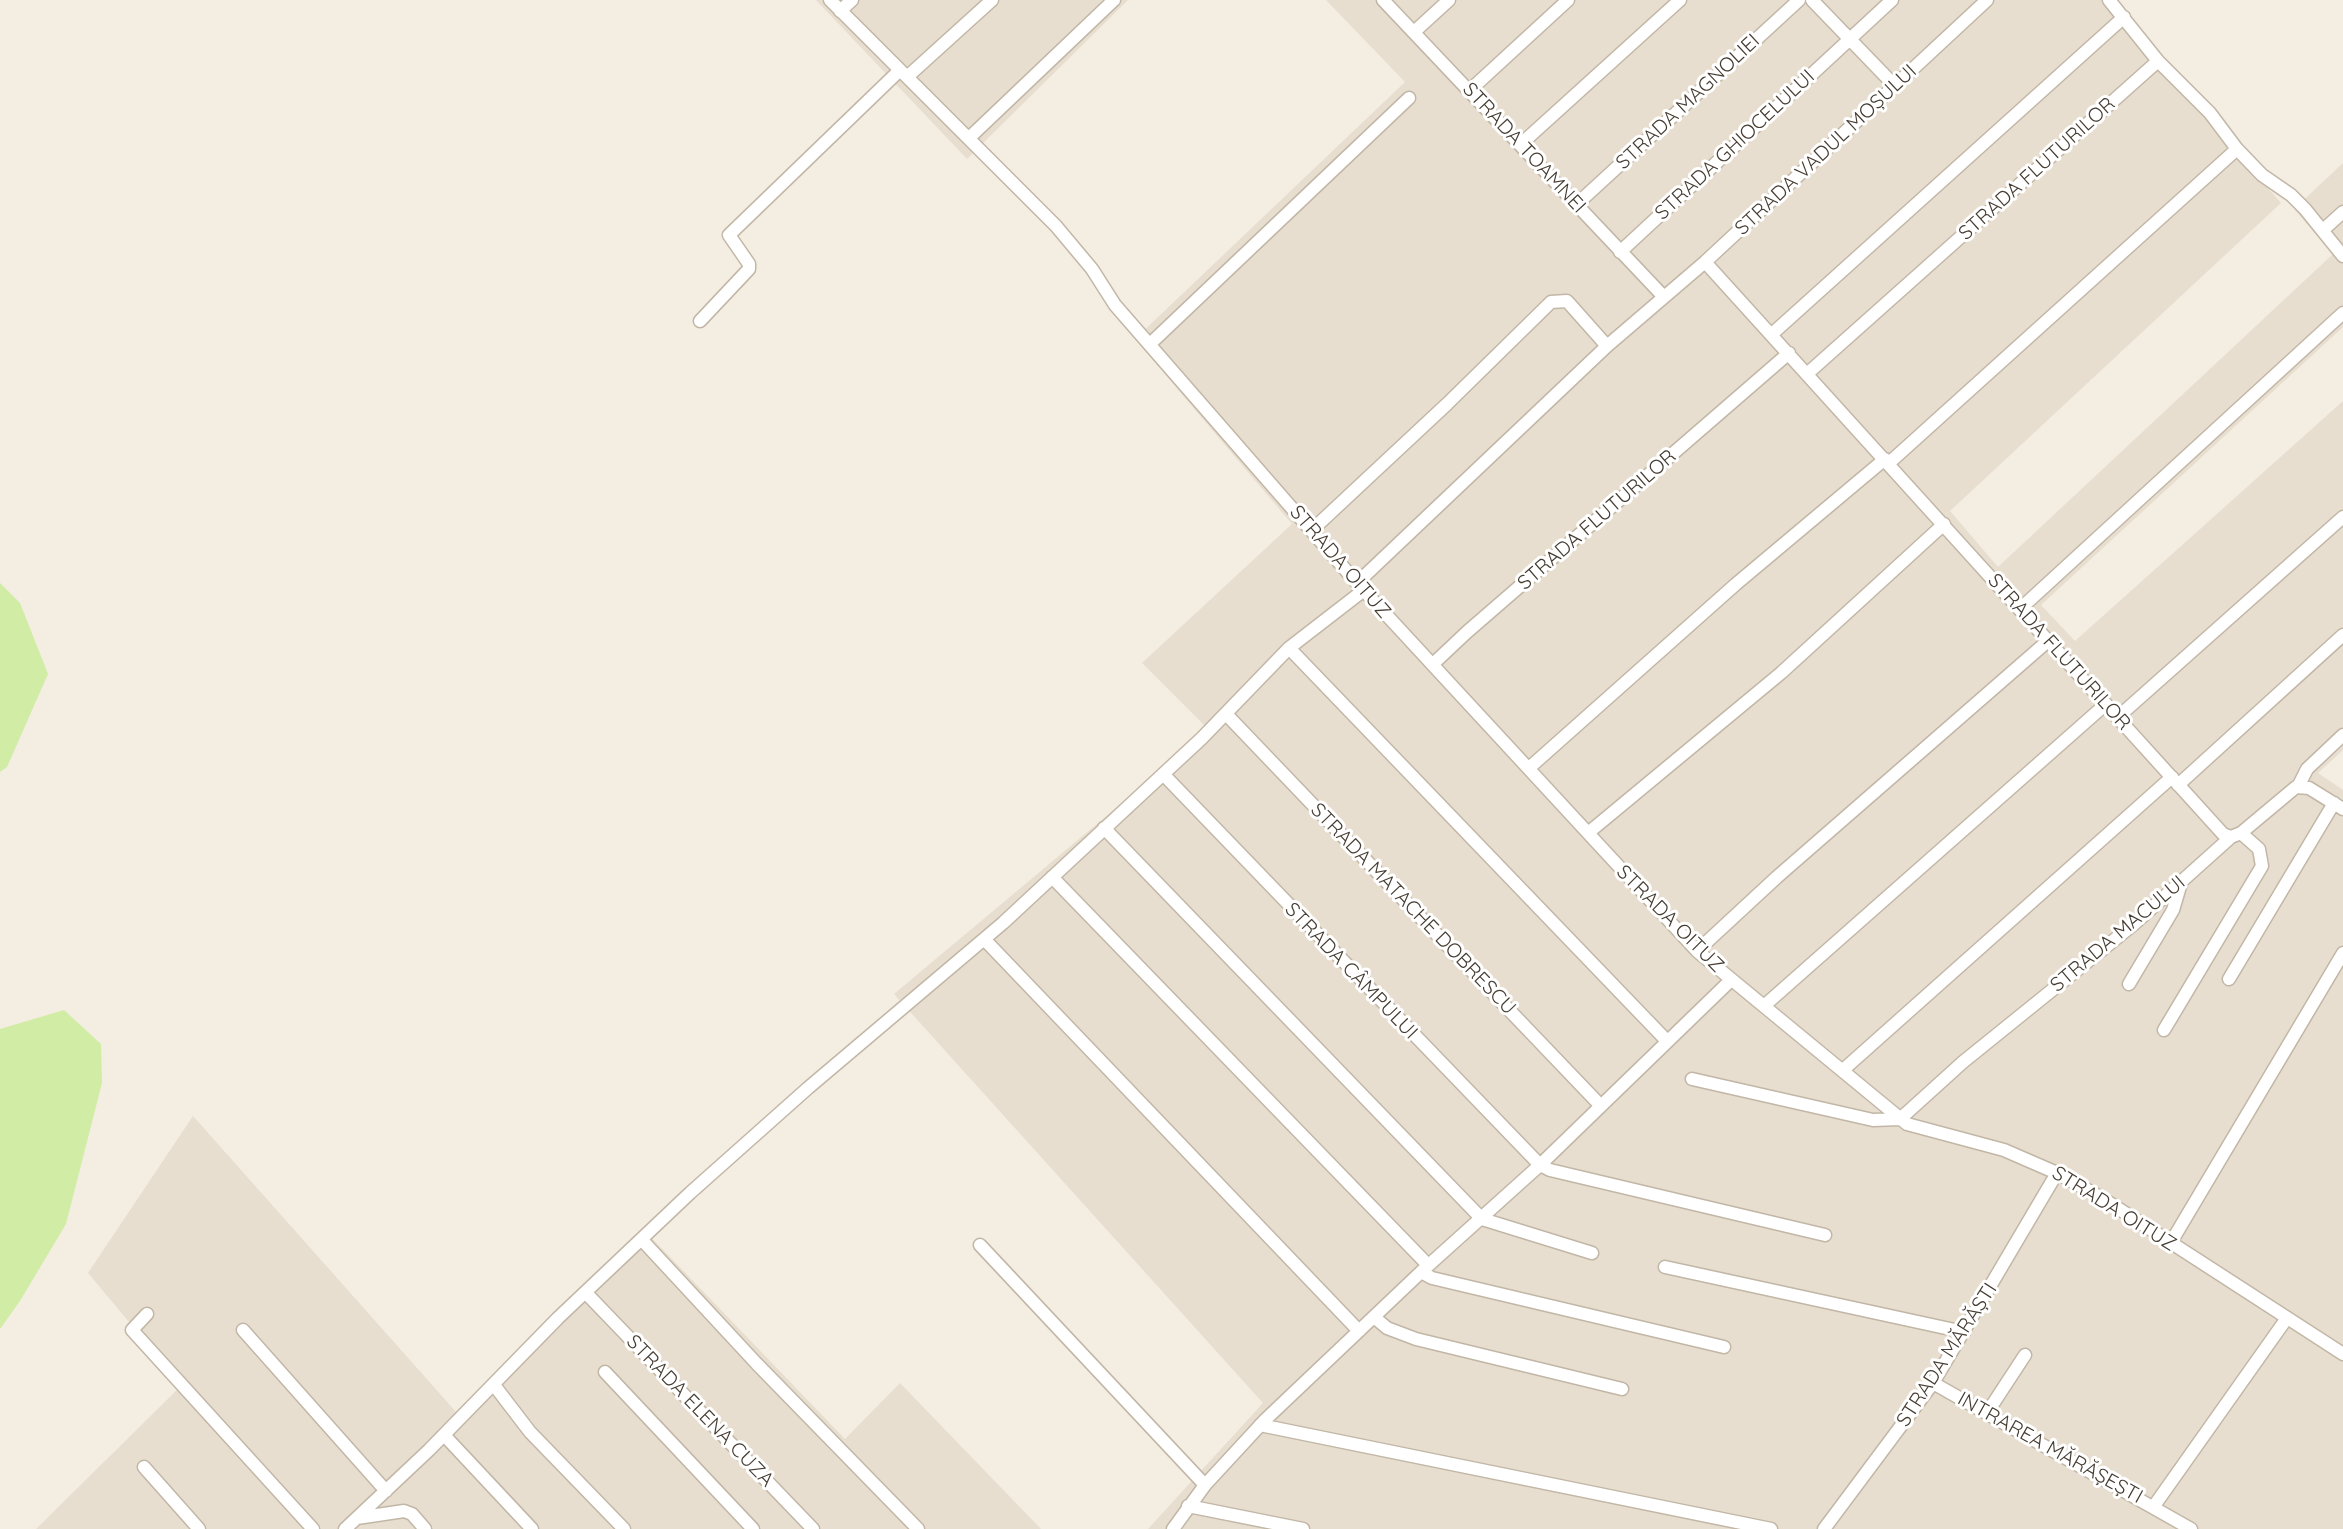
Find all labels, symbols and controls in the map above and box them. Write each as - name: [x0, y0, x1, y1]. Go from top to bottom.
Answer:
- street label: STRADA MAGNOLIEI: [1611, 29, 1765, 175]
- street label: STRADA VADUL MOȘULUI: [1730, 60, 1922, 240]
- street label: STRADA GHIOCELULUI: [1650, 65, 1820, 225]
- street label: STRADA TOAMNEI: [1457, 78, 1591, 218]
- street label: STRADA FLUTURILOR: [1954, 92, 2120, 246]
- street label: STRADA FLUTURILOR: [1513, 445, 1681, 595]
- street label: STRADA OITUZ: [1284, 501, 1396, 623]
- street label: STRADA FLUTURILOR: [1982, 569, 2136, 735]
- street label: STRADA MATACHE DOBRESCU: [1305, 798, 1521, 1020]
- street label: STRADA OITUZ: [1611, 860, 1729, 978]
- street label: STRADA MACULUI: [2046, 871, 2190, 997]
- street label: STRADA CÂMPULUI: [1280, 898, 1422, 1044]
- street label: STRADA OITUZ: [2047, 1161, 2181, 1257]
- street label: STRADA MĂRĂȘTI: [1892, 1279, 2002, 1431]
- street label: STRADA ELENA CUZA: [621, 1330, 779, 1492]
- street label: INTRAREA MĂRĂȘEȘTI: [1953, 1387, 2147, 1509]

